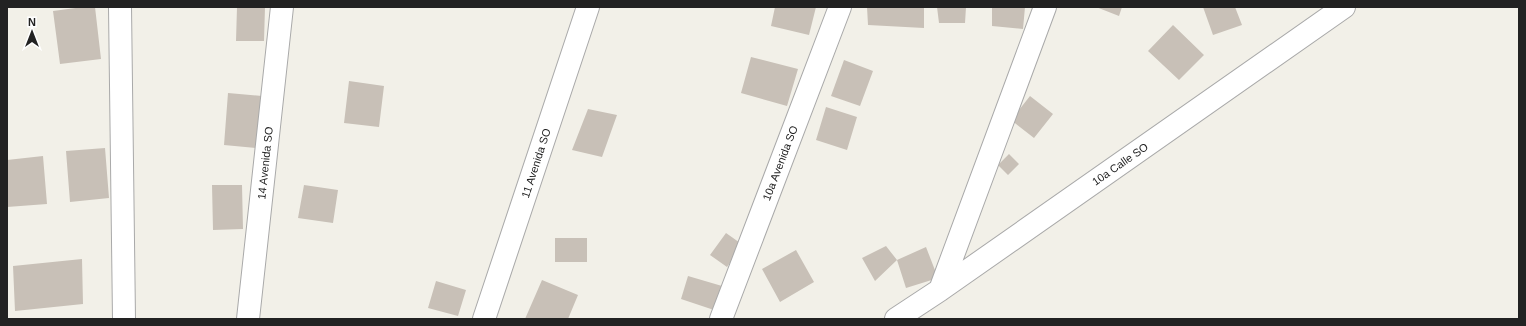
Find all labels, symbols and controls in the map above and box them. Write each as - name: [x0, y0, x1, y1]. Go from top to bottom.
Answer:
- north arrow: [12, 12, 52, 52]
- text: N: [28, 16, 36, 28]
- street label: 10a Avenida SO: [760, 123, 800, 202]
- street label: 14 Avenida SO: [255, 126, 275, 200]
- street label: 11 Avenida SO: [519, 126, 553, 199]
- street label: 10a Calle SO: [1090, 140, 1151, 188]

